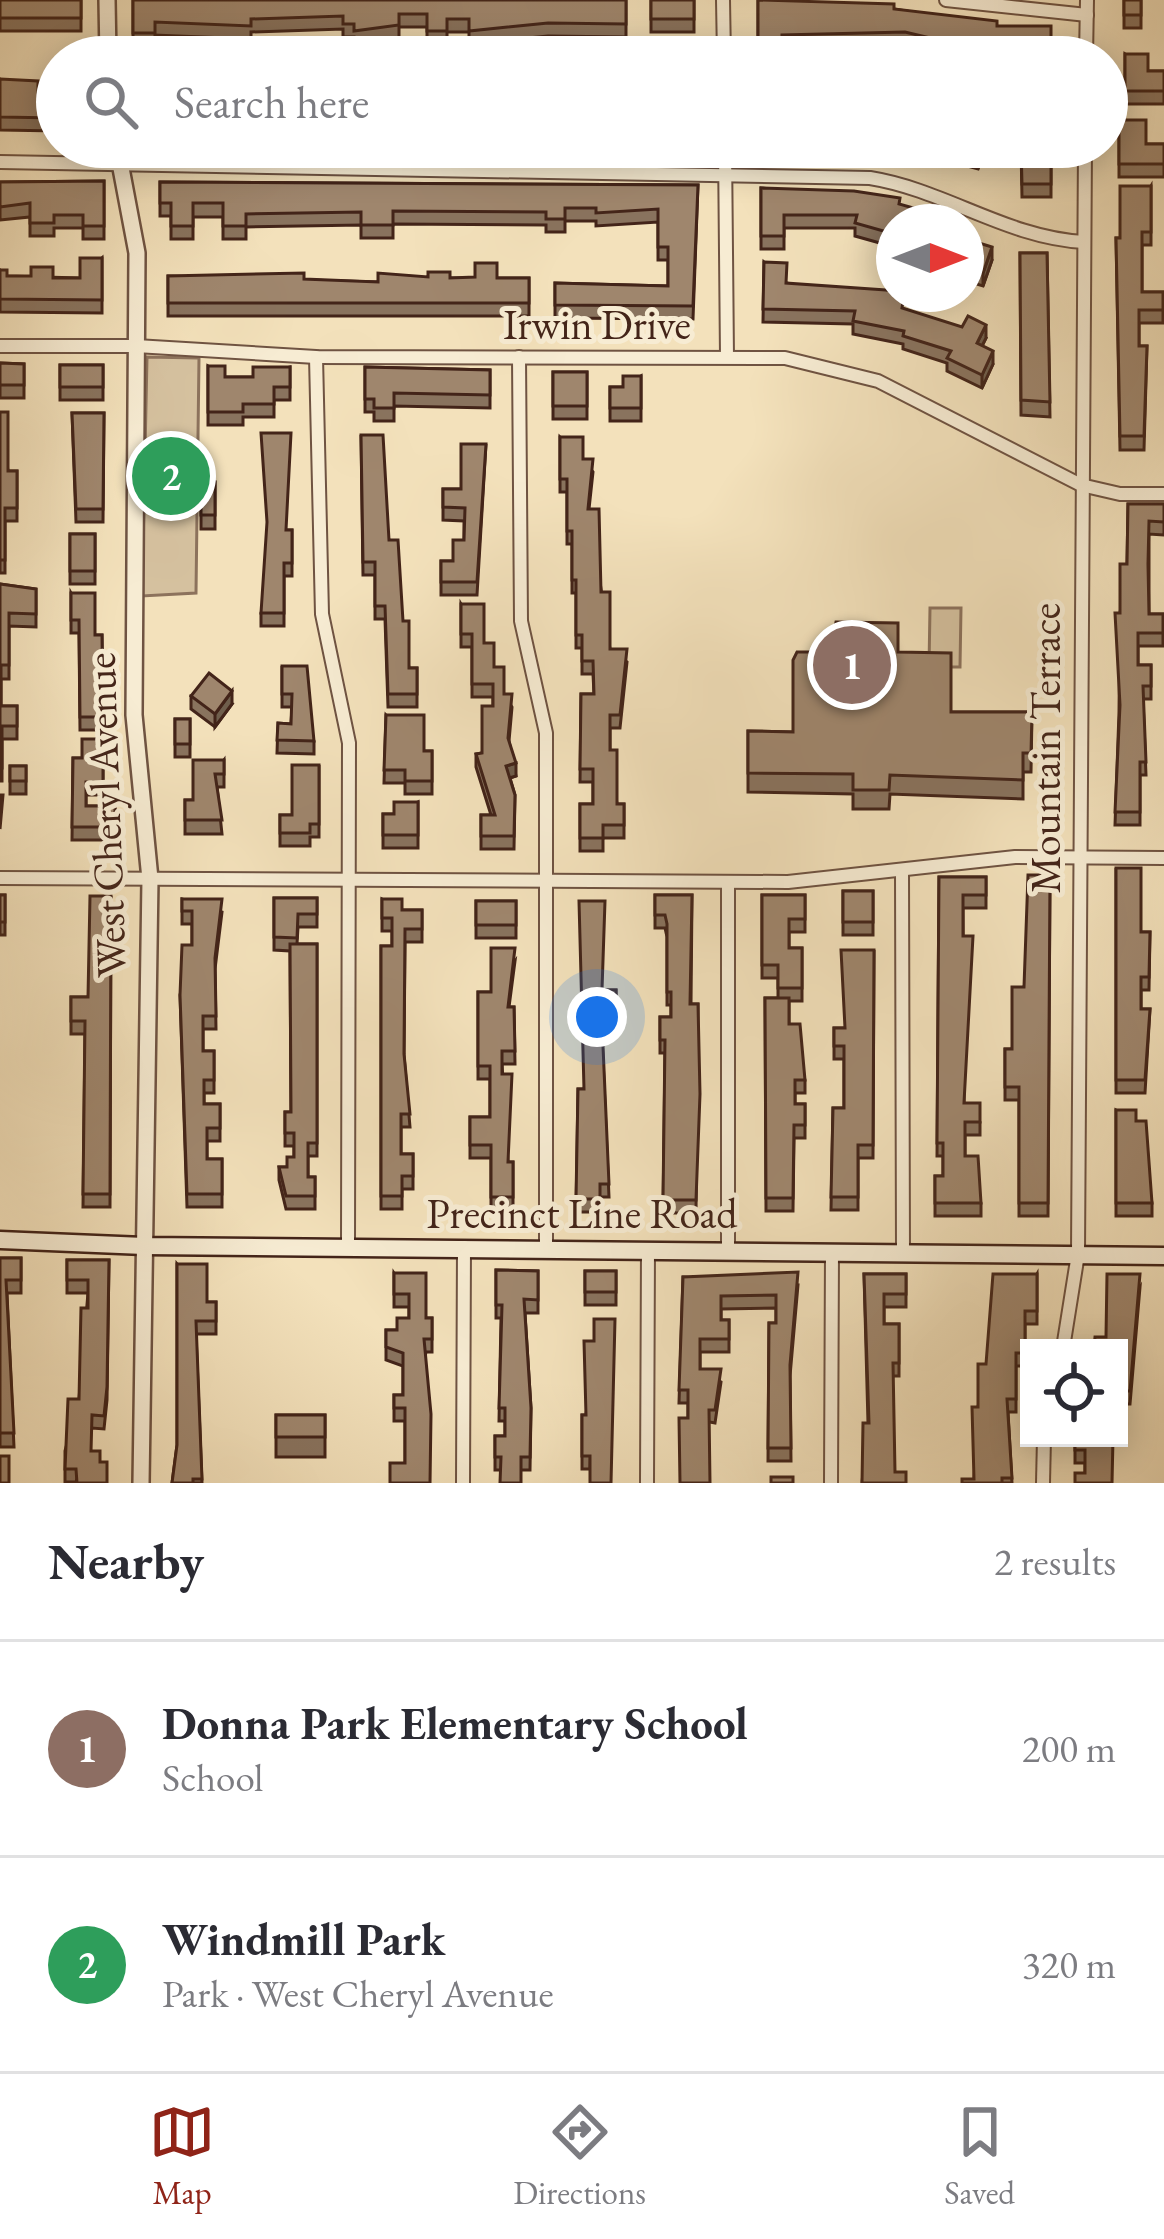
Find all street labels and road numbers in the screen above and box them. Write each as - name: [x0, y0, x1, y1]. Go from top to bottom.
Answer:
- street label: Irwin Drive: [503, 297, 691, 352]
- street label: Mountain Terrace: [1018, 603, 1073, 893]
- street label: West Cheryl Avenue: [72, 652, 139, 978]
- street label: Precinct Line Road: [426, 1186, 738, 1241]

